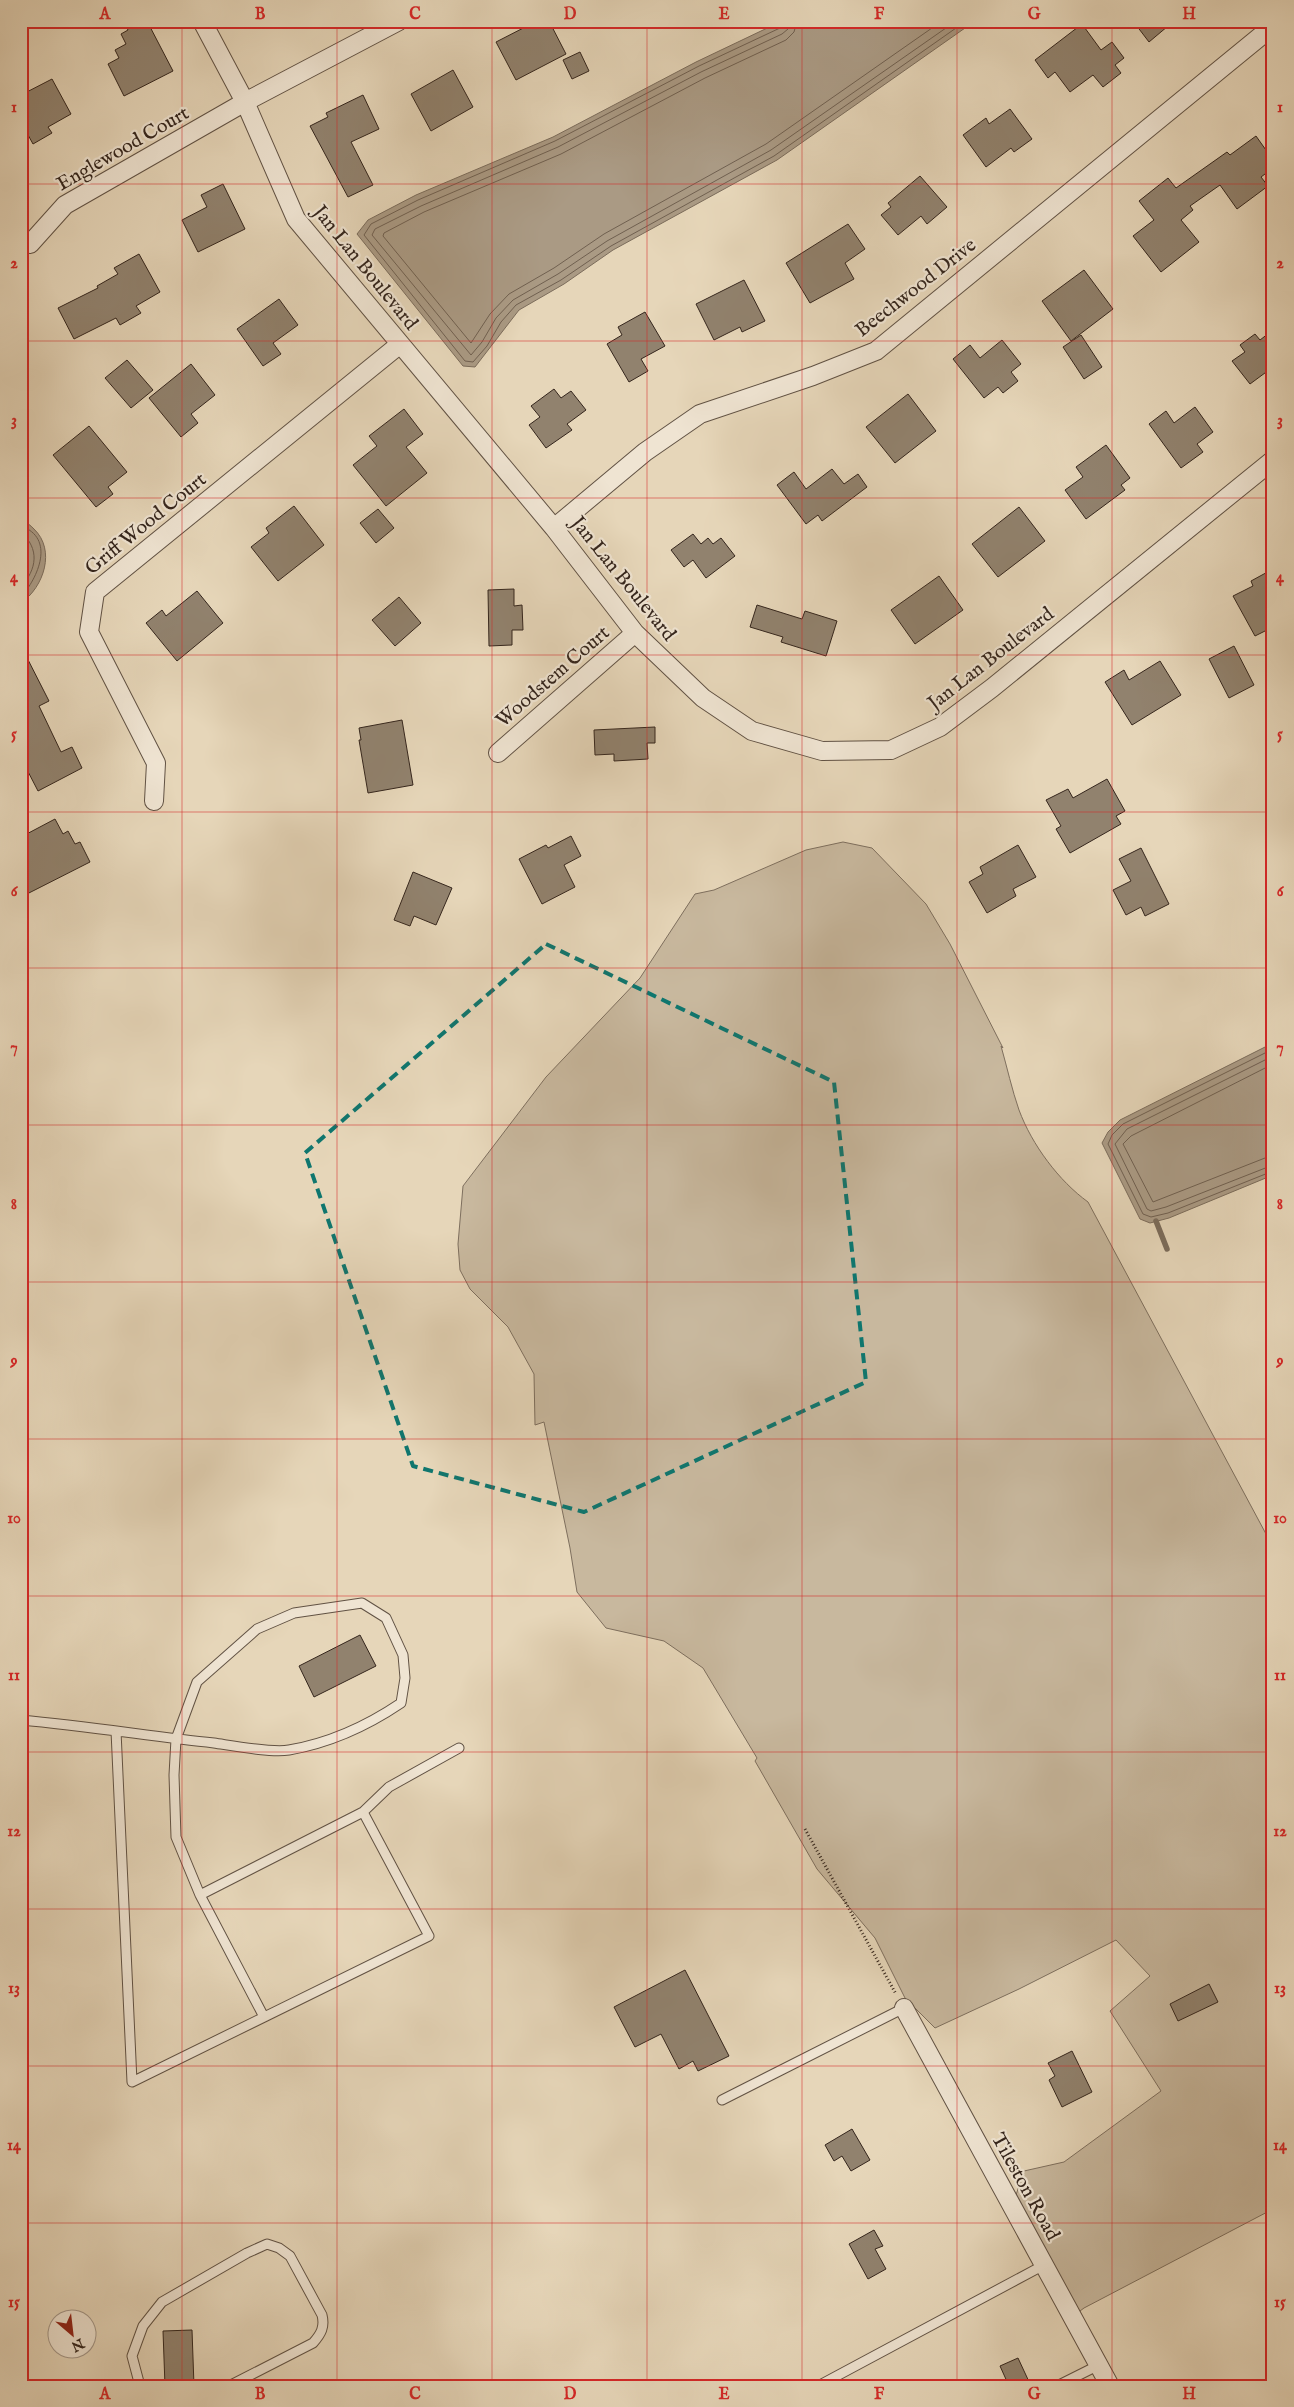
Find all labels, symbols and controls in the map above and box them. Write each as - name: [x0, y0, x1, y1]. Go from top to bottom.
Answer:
- text: A: [99, 5, 112, 25]
- text: B: [255, 5, 266, 25]
- text: C: [409, 5, 421, 25]
- text: D: [564, 5, 577, 25]
- text: E: [718, 5, 730, 25]
- text: F: [874, 5, 885, 25]
- text: G: [1028, 5, 1041, 25]
- text: H: [1182, 5, 1196, 25]
- text: 1: [11, 98, 17, 118]
- text: 1: [1277, 98, 1283, 118]
- street label: Englewood Court: [52, 101, 194, 197]
- street label: Jan Lan Boulevard: [306, 199, 423, 336]
- street label: Beechwood Drive: [851, 233, 981, 343]
- text: 2: [10, 254, 18, 274]
- text: 2: [1276, 254, 1284, 274]
- text: 3: [11, 411, 17, 431]
- text: 3: [1277, 411, 1283, 431]
- street label: Griff Wood Court: [80, 467, 212, 581]
- street label: Jan Lan Boulevard: [564, 510, 681, 647]
- text: 4: [10, 568, 19, 588]
- text: 4: [1276, 568, 1285, 588]
- street label: Jan Lan Boulevard: [921, 602, 1059, 717]
- street label: Woodstem Court: [491, 621, 615, 733]
- text: 5: [11, 725, 17, 745]
- text: 5: [1277, 725, 1283, 745]
- text: 6: [11, 882, 19, 902]
- text: 6: [1277, 882, 1285, 902]
- text: 7: [10, 1038, 18, 1058]
- text: 7: [1276, 1038, 1284, 1058]
- text: 8: [11, 1195, 17, 1215]
- text: 8: [1277, 1195, 1283, 1215]
- text: 9: [10, 1352, 18, 1372]
- text: 9: [1276, 1352, 1284, 1372]
- text: 10: [7, 1509, 21, 1529]
- text: 10: [1273, 1509, 1287, 1529]
- text: 11: [8, 1666, 20, 1686]
- text: 11: [1274, 1666, 1286, 1686]
- text: 12: [7, 1822, 21, 1842]
- text: 12: [1273, 1822, 1287, 1842]
- text: 13: [8, 1979, 20, 1999]
- text: 13: [1274, 1979, 1286, 1999]
- street label: Tileston Road: [985, 2129, 1065, 2246]
- text: 14: [7, 2136, 22, 2156]
- text: 14: [1273, 2136, 1288, 2156]
- text: 15: [8, 2293, 20, 2313]
- text: 15: [1274, 2293, 1286, 2313]
- north arrow: [48, 2310, 98, 2360]
- text: N: [68, 2333, 88, 2355]
- text: A: [99, 2385, 112, 2405]
- text: B: [255, 2385, 266, 2405]
- text: C: [409, 2385, 421, 2405]
- text: D: [564, 2385, 577, 2405]
- text: E: [718, 2385, 730, 2405]
- text: F: [874, 2385, 885, 2405]
- text: G: [1028, 2385, 1041, 2405]
- text: H: [1182, 2385, 1196, 2405]

